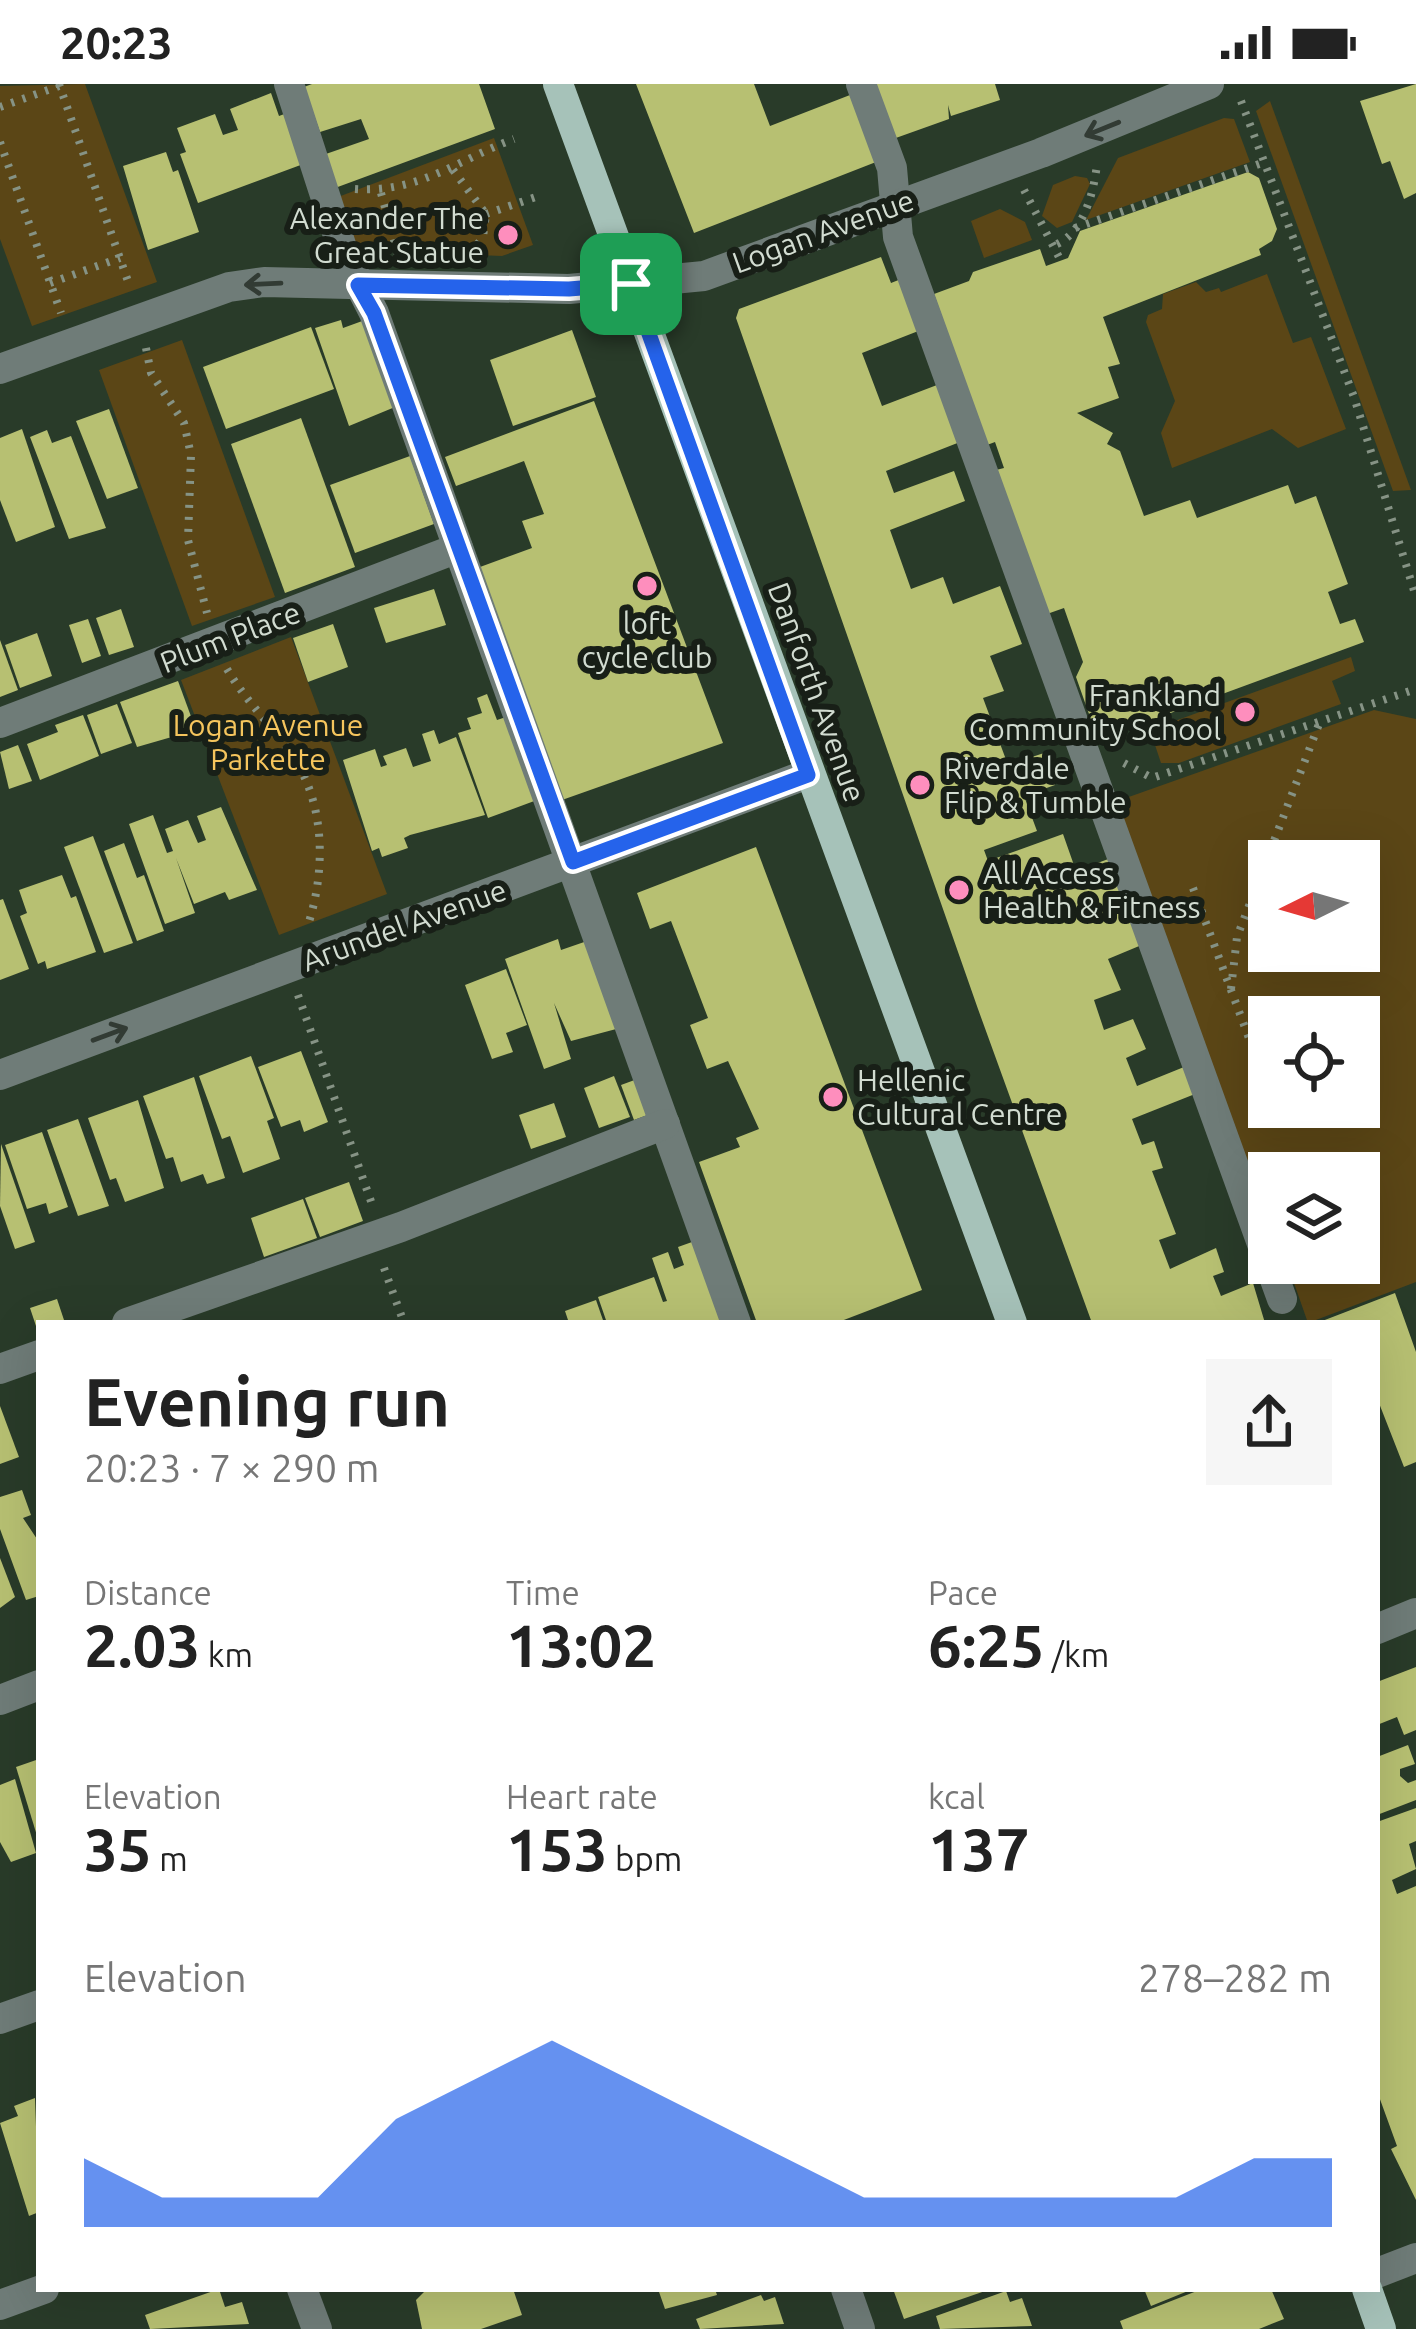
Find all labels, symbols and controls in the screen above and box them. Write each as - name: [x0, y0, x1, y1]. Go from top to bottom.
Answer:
- text: 20:23: [60, 17, 173, 68]
- one-way arrow: [1084, 120, 1121, 141]
- street label: Logan Avenue: [728, 182, 918, 280]
- place label: Alexander The Great Statue: [290, 201, 484, 269]
- marker: Alexander The Great Statue: [495, 222, 521, 248]
- pin: [580, 233, 682, 335]
- icon: arrive: [598, 251, 664, 317]
- one-way arrow: [244, 272, 283, 295]
- marker: loft cycle club: [634, 573, 660, 599]
- street label: Danforth Avenue: [762, 578, 872, 806]
- street label: Plum Place: [155, 595, 305, 679]
- place label: loft cycle club: [582, 606, 712, 674]
- place label: Frankland Community School: [969, 678, 1221, 746]
- marker: Frankland Community School: [1232, 699, 1258, 725]
- park label: Logan Avenue Parkette: [173, 708, 363, 776]
- place label: Riverdale Flip & Tumble: [944, 751, 1127, 819]
- marker: Riverdale Flip & Tumble: [907, 772, 933, 798]
- north arrow: [1248, 840, 1380, 972]
- map controls: [1248, 840, 1380, 1284]
- place label: All Access Health & Fitness: [983, 856, 1201, 924]
- street label: Arundel Avenue: [297, 872, 511, 978]
- marker: All Access Health & Fitness: [946, 877, 972, 903]
- button: locate: [1248, 996, 1380, 1128]
- one-way arrow: [90, 1022, 127, 1043]
- place label: Hellenic Cultural Centre: [857, 1063, 1062, 1131]
- marker: Hellenic Cultural Centre: [820, 1084, 846, 1110]
- button: layers: [1248, 1152, 1380, 1284]
- button: share: [1206, 1359, 1332, 1485]
- text: Evening run: [84, 1364, 450, 1438]
- text: 20:23 · 7 × 290 m: [84, 1446, 379, 1489]
- text: Distance: [84, 1574, 212, 1611]
- text: Time: [506, 1574, 580, 1611]
- text: Pace: [928, 1574, 998, 1611]
- text: 2.03: [84, 1611, 200, 1678]
- text: 13:02: [506, 1611, 656, 1678]
- text: 6:25: [928, 1611, 1044, 1678]
- text: km: [200, 1636, 253, 1673]
- text: /km: [1044, 1636, 1109, 1673]
- text: Elevation: [84, 1778, 222, 1815]
- text: Heart rate: [506, 1778, 658, 1815]
- text: kcal: [928, 1778, 985, 1815]
- text: 35: [84, 1815, 152, 1882]
- text: 153: [506, 1815, 608, 1882]
- text: 137: [928, 1815, 1030, 1882]
- text: m: [152, 1840, 188, 1877]
- text: bpm: [608, 1840, 682, 1877]
- text: Elevation: [84, 1956, 247, 1999]
- text: 278–282 m: [1138, 1956, 1332, 1999]

